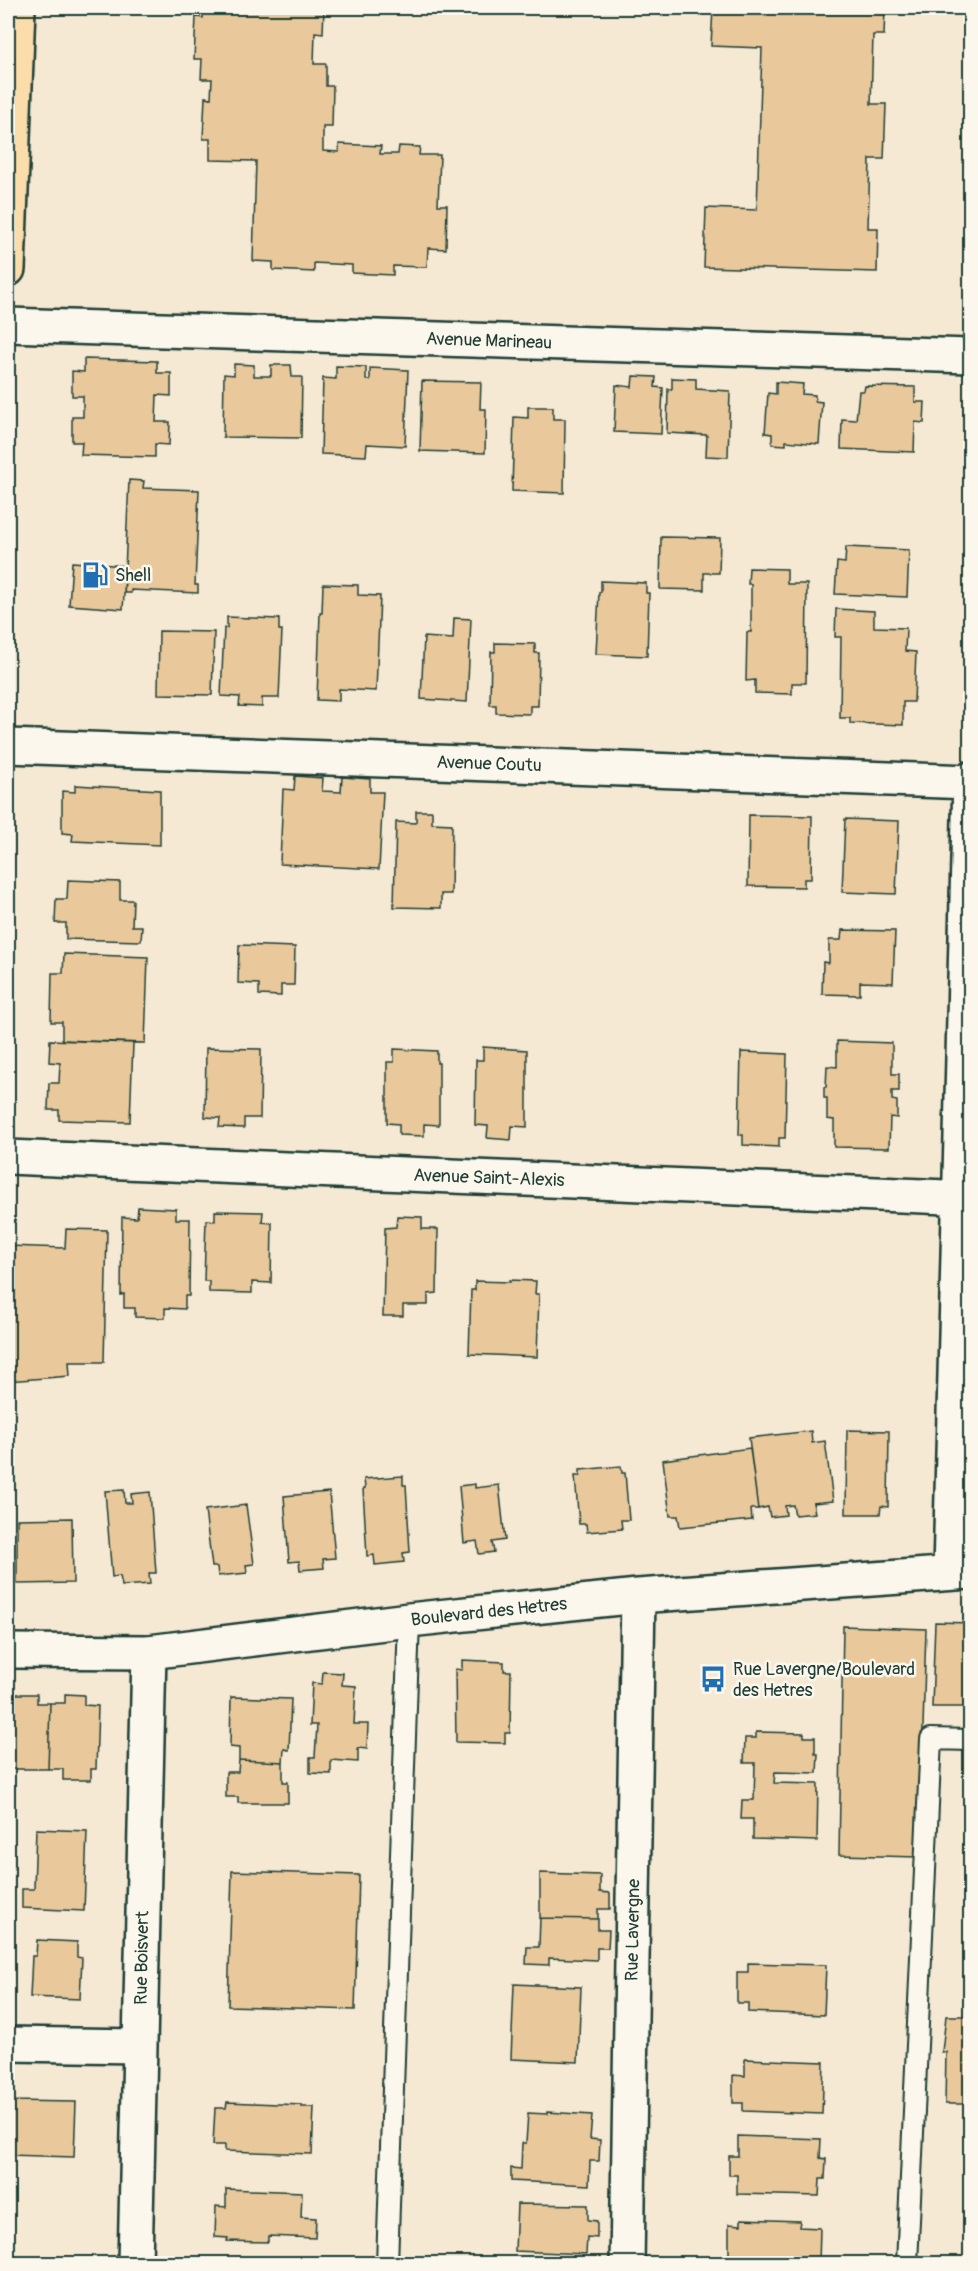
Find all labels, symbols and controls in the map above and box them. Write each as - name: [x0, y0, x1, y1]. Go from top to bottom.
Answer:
- street label: Avenue Marineau: [426, 327, 552, 355]
- fuel station icon: Shell: [80, 560, 110, 590]
- place label: Shell: [115, 564, 151, 587]
- street label: Avenue Coutu: [436, 751, 542, 777]
- street label: Avenue Saint-Alexis: [413, 1164, 565, 1192]
- street label: Boulevard des Hetres: [410, 1592, 568, 1632]
- place label: Rue Lavergne/Boulevard des Hetres: [733, 1658, 915, 1702]
- bus stop icon: Rue Lavergne/Boulevard des Hetres: [698, 1664, 728, 1694]
- street label: Rue Lavergne: [621, 1879, 645, 1981]
- street label: Rue Boisvert: [130, 1910, 154, 2005]

